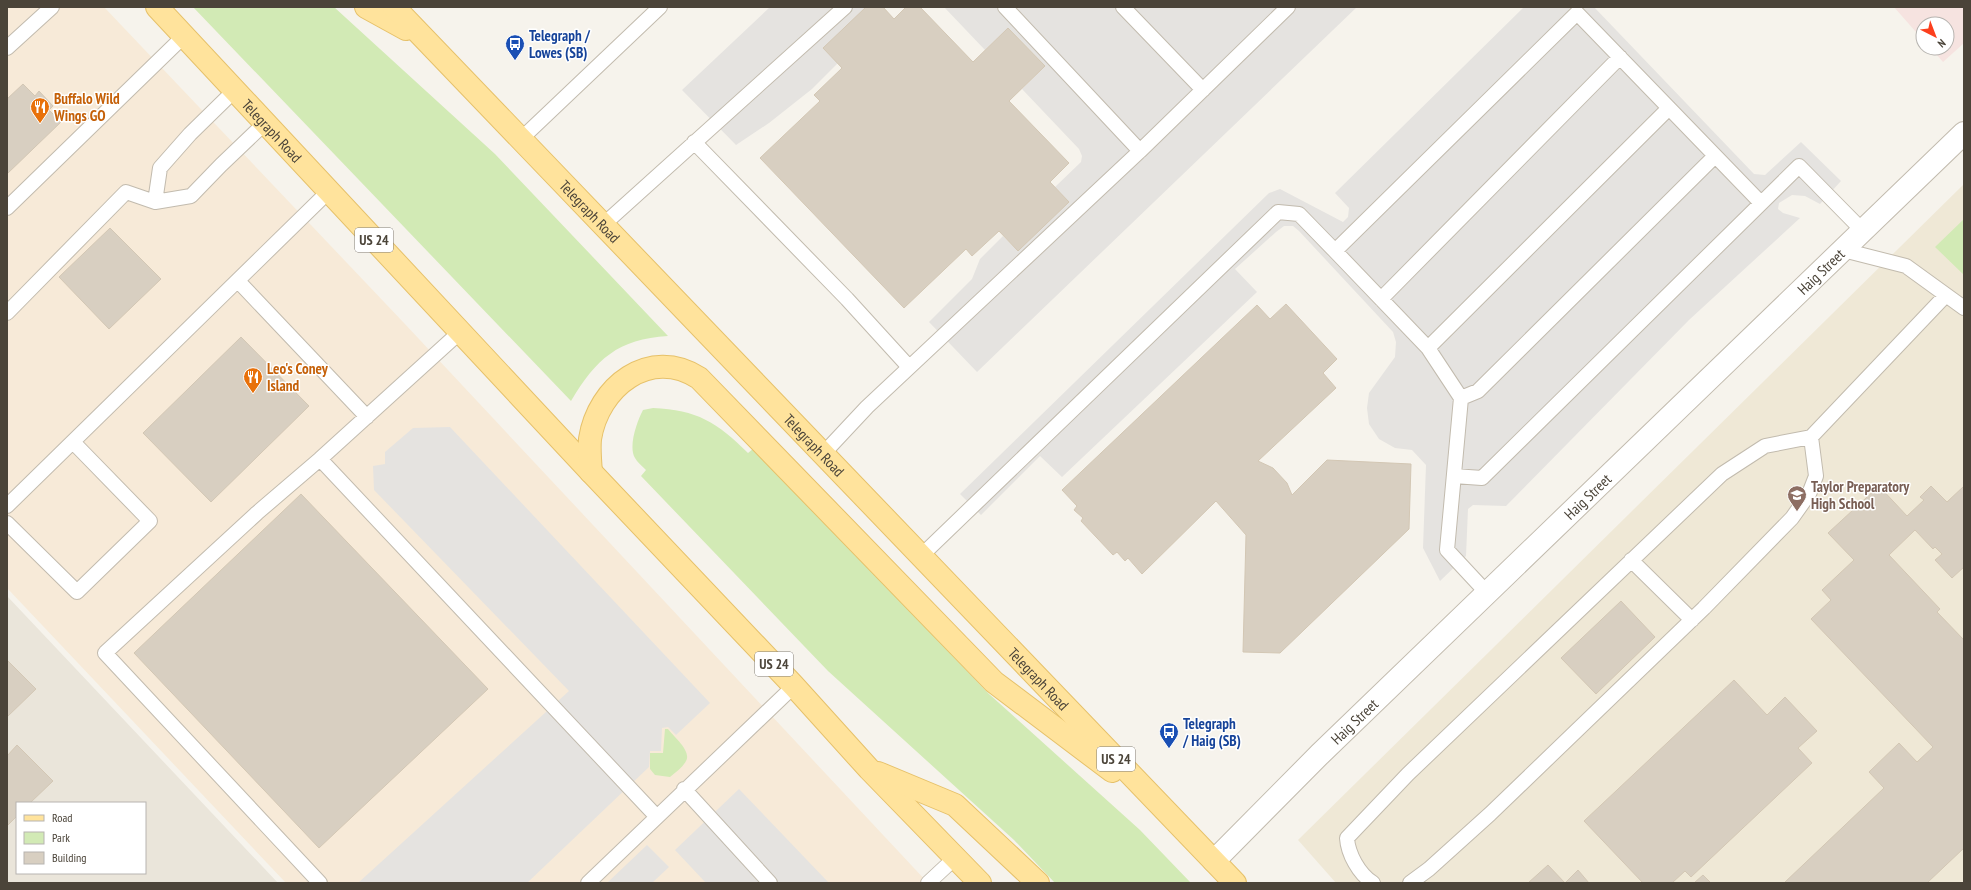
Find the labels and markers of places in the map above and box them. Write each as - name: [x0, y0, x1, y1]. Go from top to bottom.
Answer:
- place label: Telegraph / Lowes (SB): [529, 26, 591, 62]
- bus stop icon: Telegraph / Lowes (SB): [504, 33, 526, 61]
- place label: Buffalo Wild Wings GO: [53, 89, 120, 125]
- restaurant icon: Buffalo Wild Wings GO: [29, 96, 51, 124]
- place label: Leo's Coney Island: [267, 359, 329, 395]
- restaurant icon: Leo's Coney Island: [242, 366, 264, 394]
- place label: Taylor Preparatory High School: [1811, 477, 1910, 513]
- school or university icon: Taylor Preparatory High School: [1786, 484, 1808, 512]
- place label: Telegraph / Haig (SB): [1182, 714, 1241, 750]
- bus stop icon: Telegraph / Haig (SB): [1158, 721, 1180, 749]

